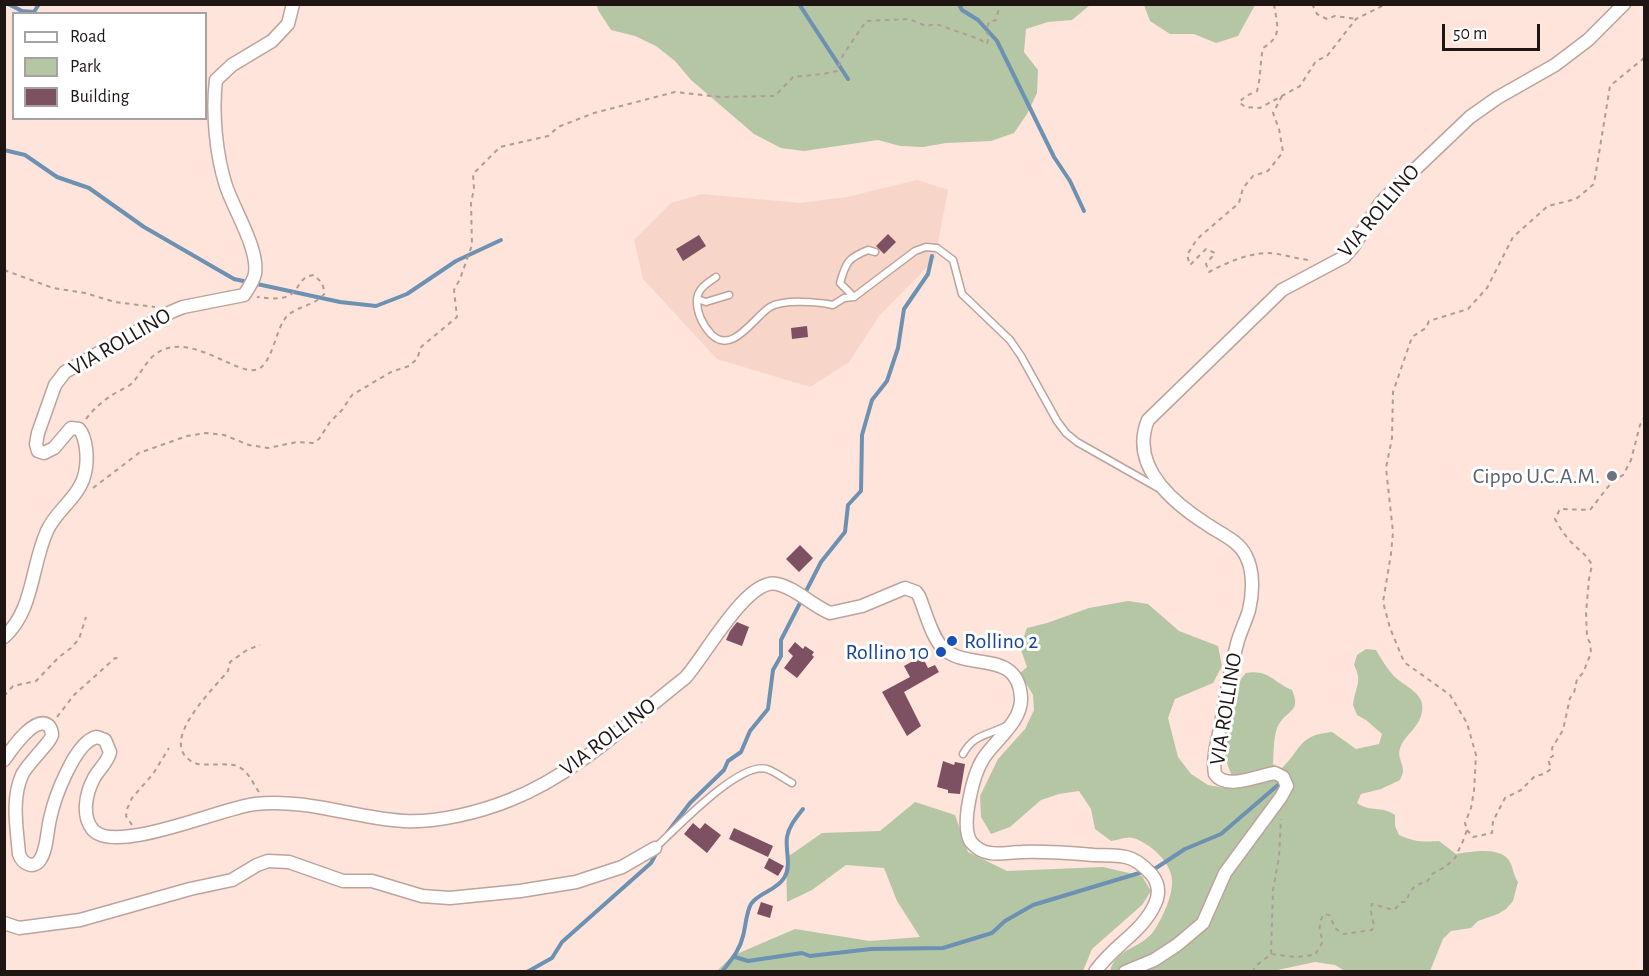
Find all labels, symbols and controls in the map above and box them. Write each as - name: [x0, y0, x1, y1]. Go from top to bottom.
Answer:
- legend: [12, 12, 207, 120]
- scale bar: [1445, 12, 1542, 50]
- text: 50 m: [1453, 25, 1487, 43]
- text: Road: [70, 28, 106, 46]
- text: Park: [70, 58, 101, 76]
- text: Building: [70, 88, 129, 106]
- street label: VIA ROLLINO: [1332, 159, 1426, 263]
- street label: VIA ROLLINO: [64, 302, 176, 382]
- place label: Cippo U.C.A.M.: [1473, 463, 1600, 489]
- marker: Cippo U.C.A.M.: [1605, 469, 1619, 483]
- place label: Rollino 2: [964, 628, 1038, 654]
- marker: Rollino 2: [945, 634, 959, 648]
- place label: Rollino 10: [846, 639, 929, 665]
- marker: Rollino 10: [934, 645, 948, 659]
- street label: VIA ROLLINO: [1204, 651, 1248, 767]
- street label: VIA ROLLINO: [555, 692, 661, 782]

